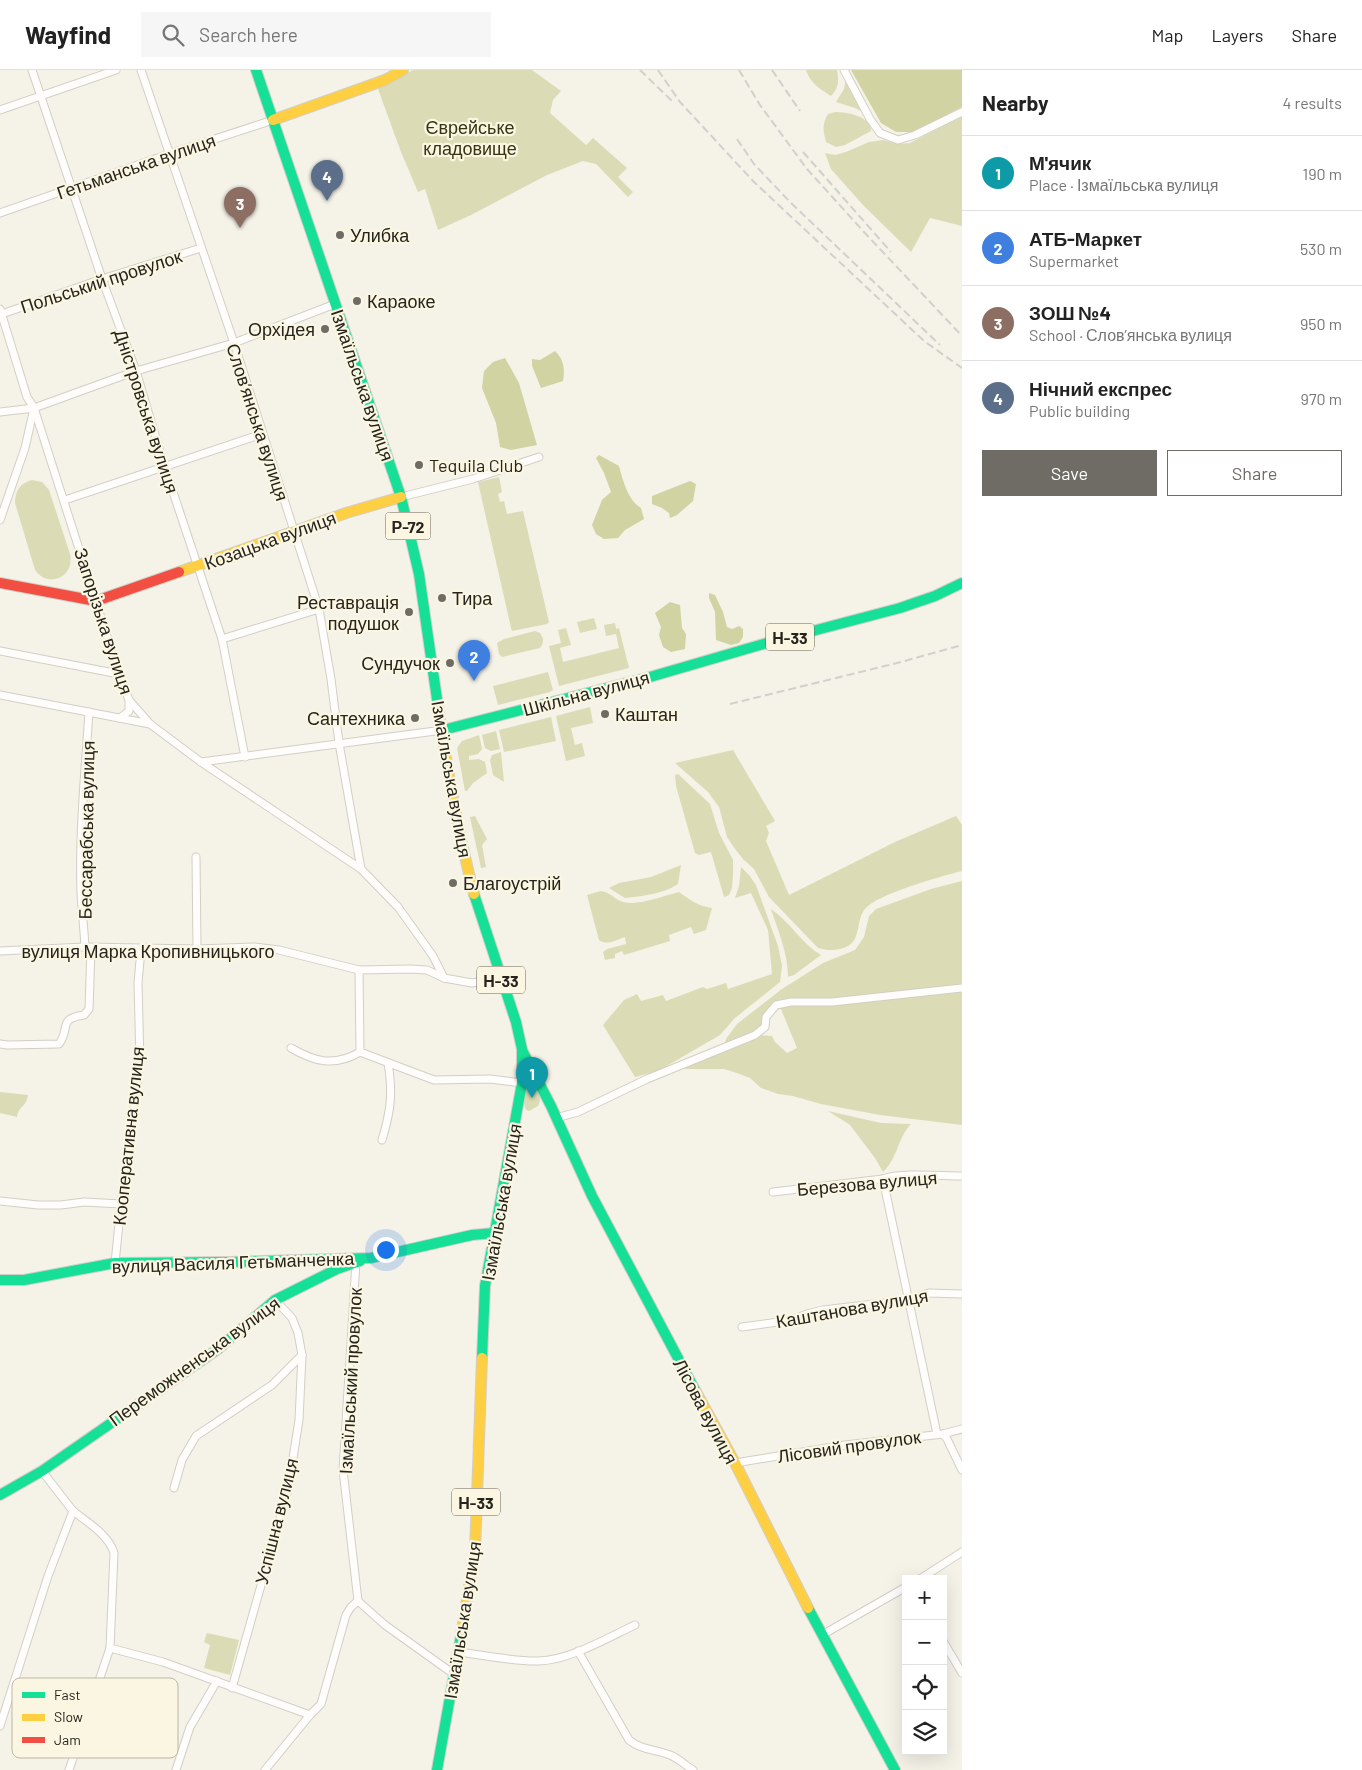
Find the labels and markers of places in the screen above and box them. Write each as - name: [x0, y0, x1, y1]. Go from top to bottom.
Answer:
- pin: 4: [311, 160, 343, 201]
- pin: 3: [224, 187, 256, 228]
- place label: Улибка: [350, 224, 410, 246]
- marker: Улибка: [334, 229, 346, 241]
- place label: Караоке: [367, 290, 436, 312]
- marker: Караоке: [351, 295, 363, 307]
- place label: Орхідея: [248, 318, 315, 340]
- marker: Орхідея: [319, 323, 331, 335]
- place label: Tequila Club: [429, 454, 523, 476]
- marker: Tequila Club: [413, 459, 425, 471]
- place label: Тира: [452, 587, 493, 609]
- place label: Реставрація подушок: [297, 591, 399, 634]
- marker: Тира: [436, 592, 448, 604]
- marker: Реставрація подушок: [403, 606, 415, 618]
- pin: 2: [458, 640, 490, 681]
- place label: Сундучок: [361, 652, 440, 674]
- marker: Сундучок: [444, 657, 456, 669]
- place label: Каштан: [615, 703, 678, 725]
- place label: Сантехника: [307, 707, 406, 729]
- marker: Каштан: [599, 708, 611, 720]
- marker: Сантехника: [409, 712, 421, 724]
- place label: Благоустрій: [463, 872, 561, 894]
- marker: Благоустрій: [447, 877, 459, 889]
- pin: 1: [516, 1057, 548, 1098]

